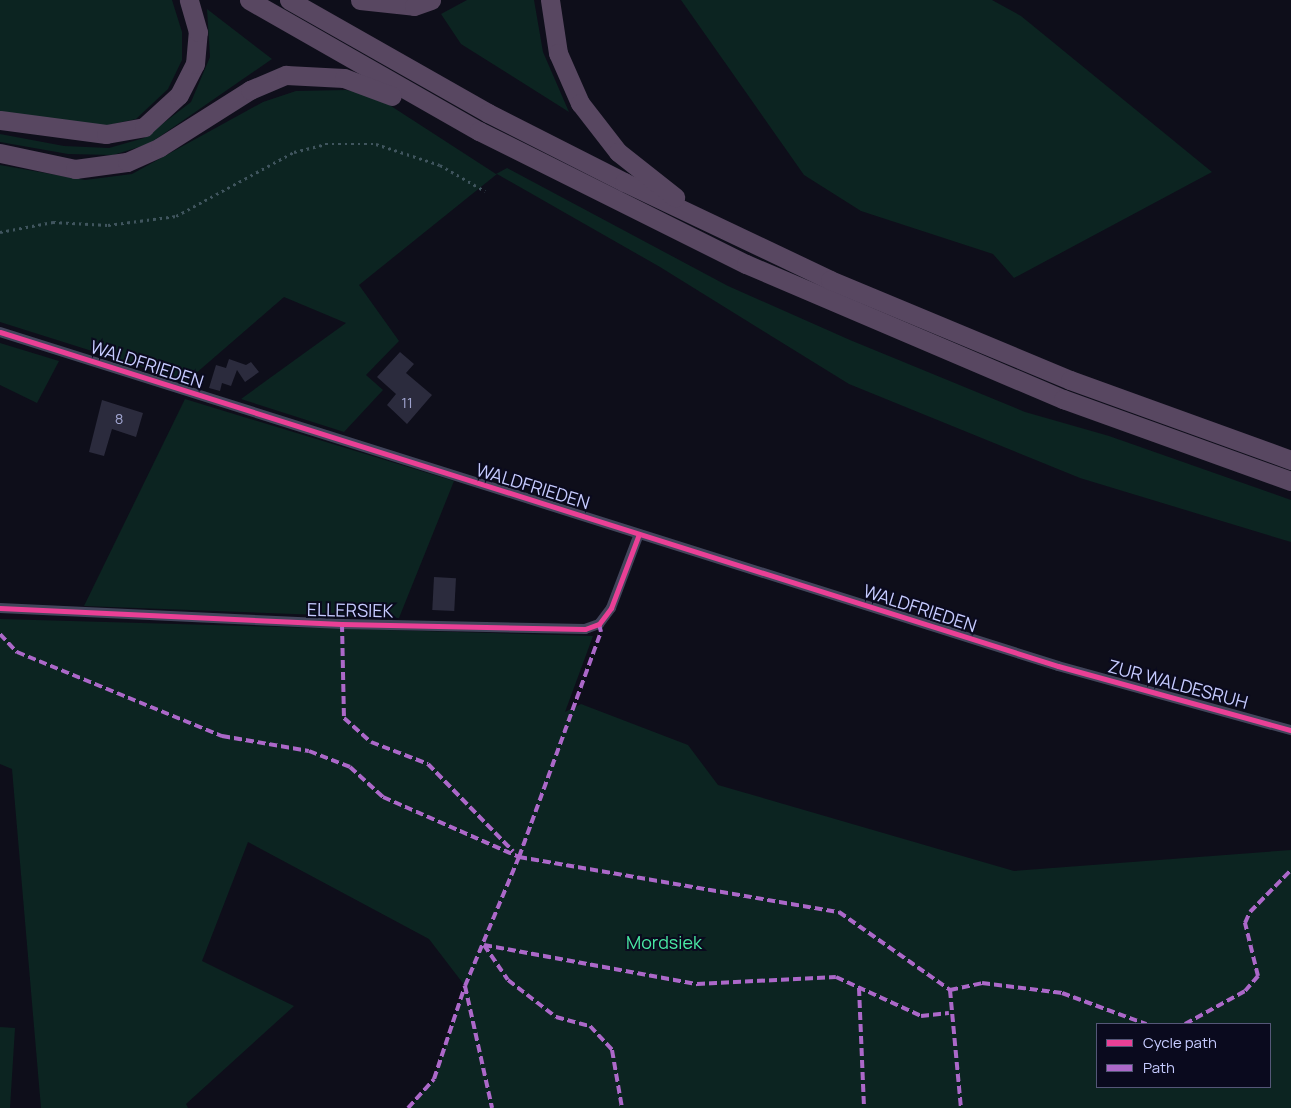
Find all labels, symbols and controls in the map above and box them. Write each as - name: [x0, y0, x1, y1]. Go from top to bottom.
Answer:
- street label: WALDFRIEDEN: [88, 336, 206, 392]
- house number: 11: [401, 394, 413, 412]
- house number: 8: [115, 410, 123, 428]
- street label: WALDFRIEDEN: [474, 458, 592, 514]
- street label: WALDFRIEDEN: [861, 580, 979, 636]
- street label: ELLERSIEK: [307, 598, 393, 622]
- street label: ZUR WALDESRUH: [1106, 655, 1250, 713]
- park label: Mordsiek: [626, 931, 702, 953]
- legend: [1096, 1023, 1271, 1088]
- text: Cycle path: [1143, 1032, 1217, 1053]
- text: Path: [1143, 1057, 1175, 1078]

